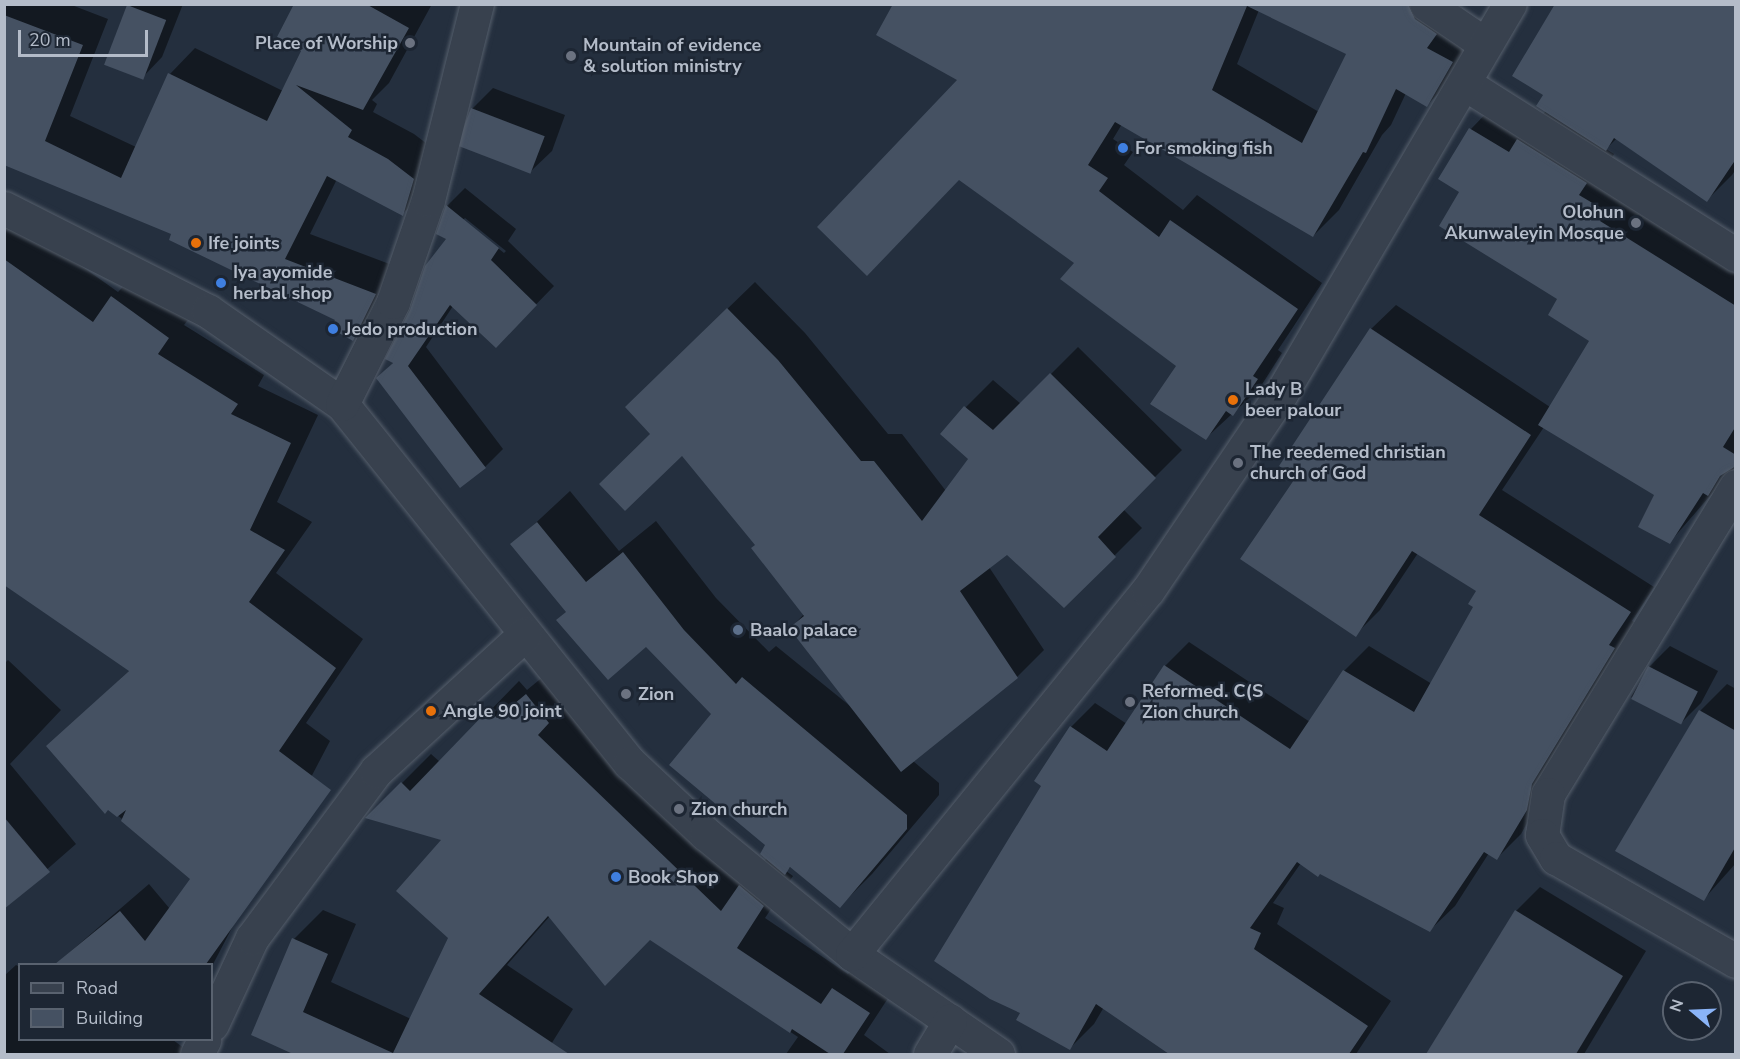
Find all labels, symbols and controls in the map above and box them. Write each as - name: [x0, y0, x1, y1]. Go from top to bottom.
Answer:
- scale bar: [21, 18, 152, 56]
- text: 20 m: [29, 28, 71, 52]
- place label: Place of Worship: [255, 32, 398, 54]
- place label: Mountain of evidence & solution ministry: [583, 35, 761, 78]
- marker: Place of Worship: [403, 36, 417, 50]
- marker: Mountain of evidence & solution ministry: [564, 49, 578, 63]
- place label: For smoking fish: [1135, 137, 1273, 159]
- marker: For smoking fish: [1116, 141, 1130, 155]
- place label: Olohun Akunwaleyin Mosque: [1445, 202, 1624, 244]
- marker: Olohun Akunwaleyin Mosque: [1629, 216, 1643, 230]
- place label: Ife joints: [208, 232, 280, 254]
- marker: Ife joints: [189, 236, 203, 250]
- place label: Iya ayomide herbal shop: [233, 262, 332, 304]
- marker: Iya ayomide herbal shop: [214, 276, 228, 290]
- place label: Jedo production: [345, 318, 477, 340]
- marker: Jedo production: [326, 322, 340, 336]
- place label: Lady B beer palour: [1245, 379, 1341, 422]
- marker: Lady B beer palour: [1226, 393, 1240, 407]
- place label: The reedemed christian church of God: [1250, 442, 1446, 484]
- marker: The reedemed christian church of God: [1231, 456, 1245, 470]
- place label: Baalo palace: [750, 619, 857, 641]
- marker: Baalo palace: [731, 623, 745, 637]
- place label: Reformed. C(S Zion church: [1142, 681, 1263, 724]
- place label: Zion: [638, 683, 674, 705]
- marker: Zion: [619, 687, 633, 701]
- marker: Reformed. C(S Zion church: [1123, 695, 1137, 709]
- place label: Angle 90 joint: [443, 700, 562, 722]
- marker: Angle 90 joint: [424, 704, 438, 718]
- place label: Zion church: [691, 798, 788, 820]
- marker: Zion church: [672, 802, 686, 816]
- place label: Book Shop: [628, 866, 719, 888]
- marker: Book Shop: [609, 870, 623, 884]
- legend: [18, 963, 213, 1041]
- text: Road: [76, 976, 118, 1000]
- north arrow: [1662, 981, 1722, 1041]
- text: N: [1665, 997, 1689, 1015]
- text: Building: [76, 1006, 143, 1030]

